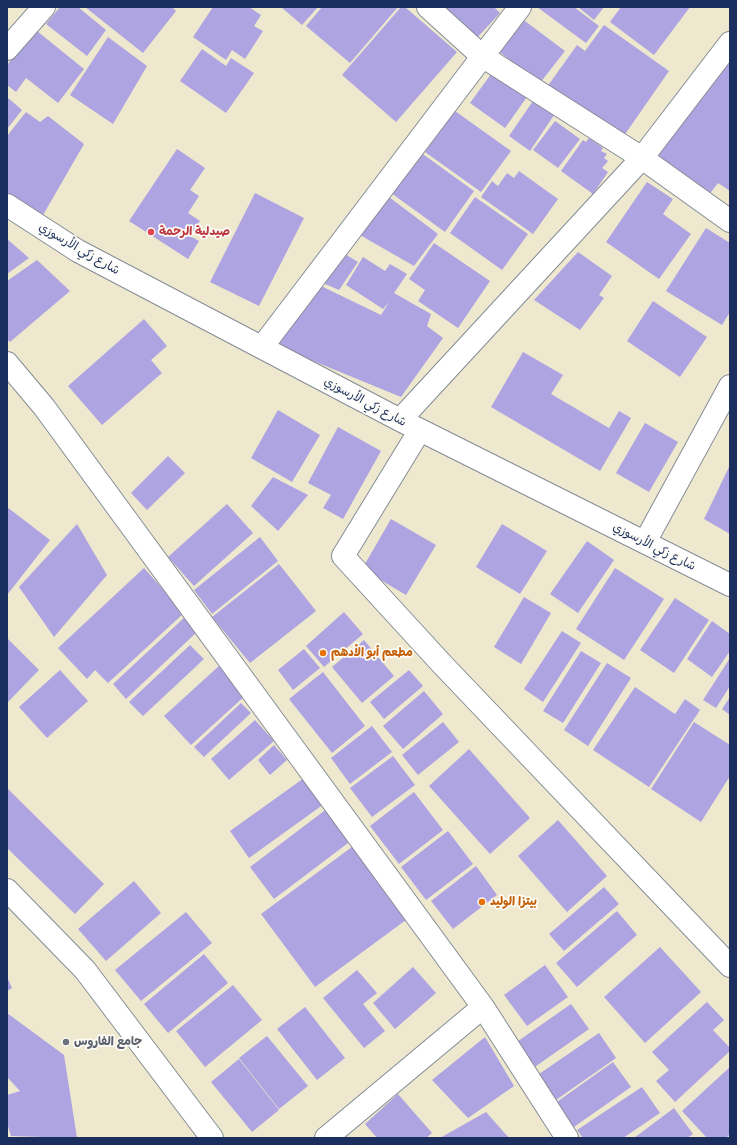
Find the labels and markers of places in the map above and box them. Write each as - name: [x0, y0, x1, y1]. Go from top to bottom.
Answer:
- place label: صيدلية الرحمة: [159, 225, 230, 239]
- marker: صيدلية الرحمة: [146, 227, 156, 237]
- place label: مطعم أبو الأدهم: [331, 646, 413, 660]
- marker: مطعم أبو الأدهم: [318, 648, 328, 658]
- place label: بيتزا الوليد: [490, 895, 537, 909]
- marker: بيتزا الوليد: [477, 897, 487, 907]
- place label: جامع الفاروس: [74, 1035, 142, 1049]
- marker: جامع الفاروس: [61, 1037, 71, 1047]

